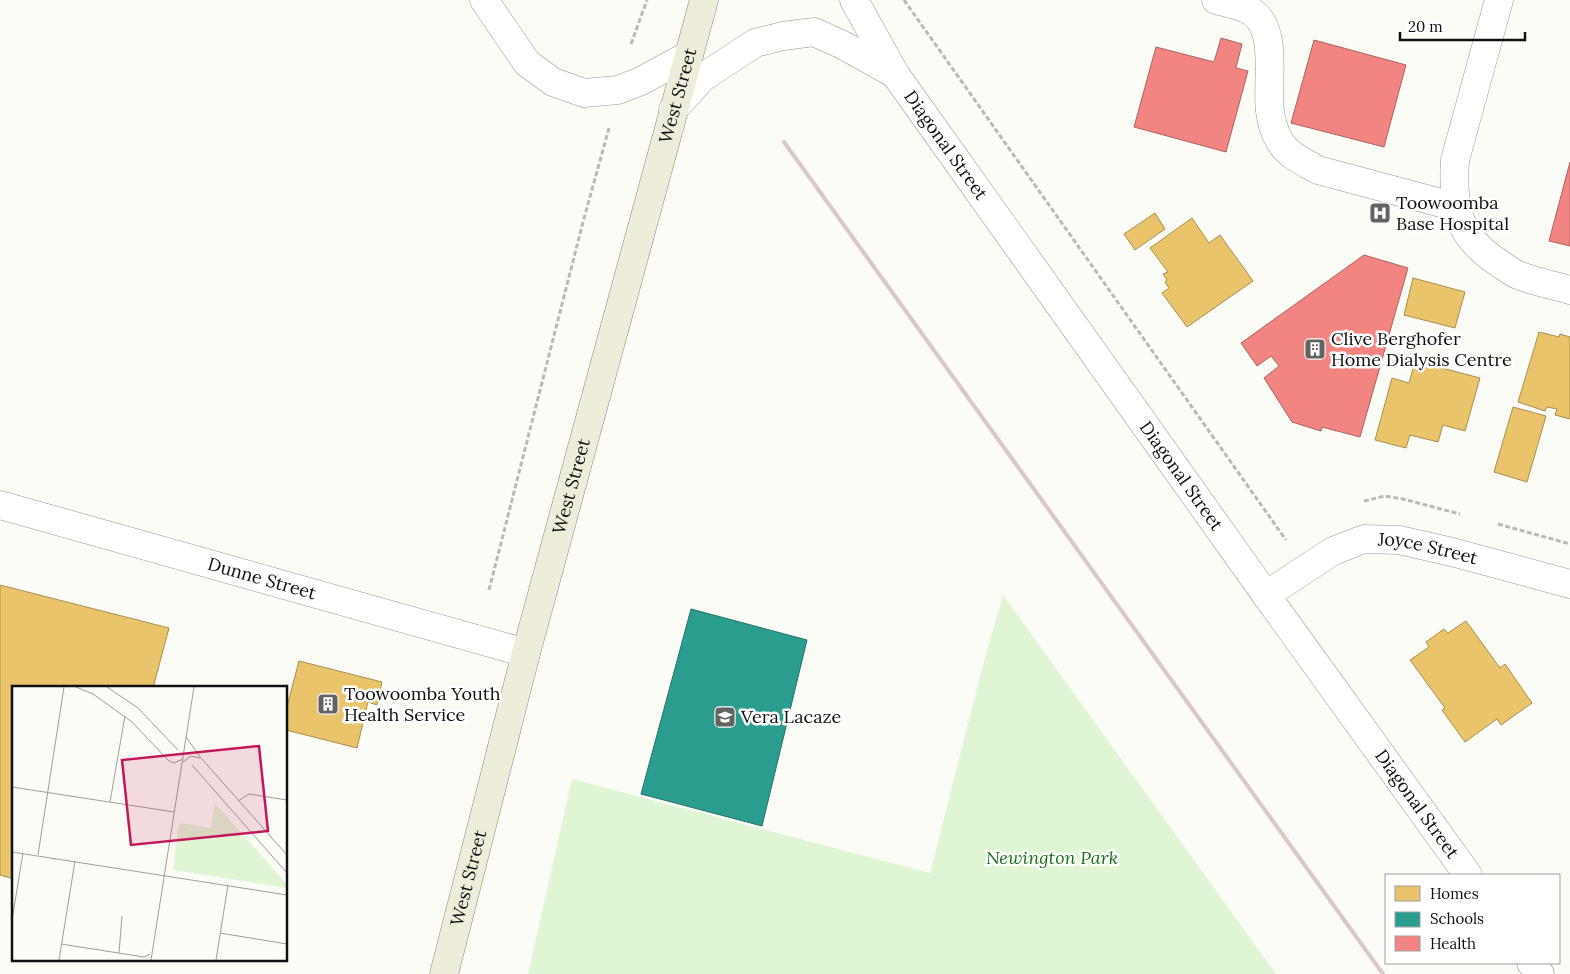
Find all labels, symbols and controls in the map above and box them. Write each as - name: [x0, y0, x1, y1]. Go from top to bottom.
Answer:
- scale bar: [1400, 10, 1525, 42]
- text: 20 m: [1408, 17, 1443, 36]
- street label: West Street: [653, 45, 701, 146]
- street label: Diagonal Street: [899, 86, 993, 204]
- place label: Toowoomba Base Hospital: [1396, 191, 1509, 235]
- hospital icon: Toowoomba Base Hospital: [1368, 201, 1392, 225]
- place label: Clive Berghofer Home Dialysis Centre: [1331, 327, 1512, 371]
- building icon: Clive Berghofer Home Dialysis Centre: [1303, 337, 1327, 361]
- street label: Diagonal Street: [1135, 416, 1228, 535]
- street label: West Street: [547, 436, 595, 537]
- street label: Joyce Street: [1377, 527, 1480, 569]
- street label: Dunne Street: [205, 552, 319, 604]
- place label: Toowoomba Youth Health Service: [344, 682, 501, 726]
- inset map: [12, 686, 288, 962]
- building icon: Toowoomba Youth Health Service: [316, 692, 340, 716]
- school or university icon: Vera Lacaze: [713, 705, 737, 729]
- place label: Vera Lacaze: [740, 705, 841, 728]
- street label: Diagonal Street: [1370, 745, 1464, 863]
- street label: West Street: [445, 828, 491, 928]
- park label: Newington Park: [986, 846, 1118, 869]
- legend: [1385, 874, 1560, 964]
- text: Homes: [1430, 884, 1479, 903]
- text: Schools: [1430, 909, 1484, 928]
- text: Health: [1430, 934, 1476, 953]

